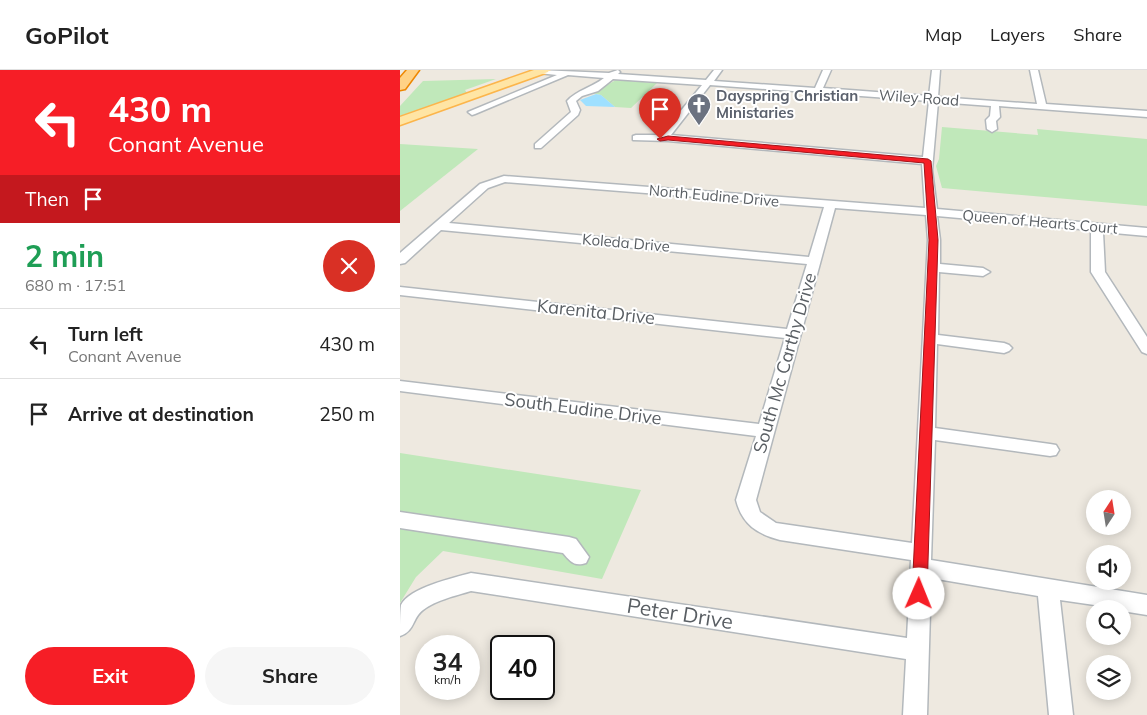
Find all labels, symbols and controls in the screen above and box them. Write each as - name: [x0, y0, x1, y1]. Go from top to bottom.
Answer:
- text: GoPilot: [25, 20, 109, 50]
- text: Map: [925, 23, 962, 46]
- text: Layers: [990, 23, 1045, 46]
- text: Share: [1073, 23, 1122, 46]
- street label: Wiley Road: [878, 85, 960, 110]
- place label: Dayspring Christian Ministaries: [716, 86, 858, 122]
- text: 430 m: [108, 87, 212, 131]
- pin: [639, 88, 681, 139]
- icon: left: [25, 90, 90, 155]
- church icon: Dayspring Christian Ministaries: [686, 92, 712, 126]
- icon: arrive: [646, 95, 674, 123]
- text: Conant Avenue: [108, 130, 264, 158]
- street label: North Eudine Drive: [648, 180, 780, 211]
- icon: arrive: [79, 185, 107, 213]
- text: Then: [25, 187, 69, 211]
- street label: Queen of Hearts Court: [962, 205, 1119, 238]
- street label: Koleda Drive: [581, 229, 671, 256]
- text: 2 min: [25, 237, 104, 275]
- button: close: [323, 240, 375, 292]
- street label: South Mc Carthy Drive: [748, 270, 821, 456]
- text: 680 m · 17:51: [25, 275, 126, 295]
- street label: Karenita Drive: [536, 294, 656, 329]
- text: Turn left: [68, 322, 143, 346]
- icon: left: [25, 330, 53, 358]
- text: 430 m: [319, 332, 375, 356]
- text: Conant Avenue: [68, 346, 181, 366]
- street label: South Eudine Drive: [503, 387, 663, 430]
- icon: arrive: [25, 400, 53, 428]
- text: Arrive at destination: [68, 402, 254, 426]
- text: 250 m: [319, 402, 375, 426]
- north arrow: [1086, 490, 1131, 535]
- map controls: [1086, 490, 1131, 700]
- button: sound: [1086, 545, 1131, 590]
- position arrow: [892, 567, 944, 619]
- street label: Peter Drive: [625, 592, 735, 634]
- button: search: [1086, 600, 1131, 645]
- speed limit sign: 40: [490, 635, 555, 700]
- text: 34: [432, 646, 463, 677]
- button: Exit: [25, 647, 195, 705]
- button: Share: [205, 647, 375, 705]
- button: layers: [1086, 655, 1131, 700]
- text: km/h: [434, 672, 461, 687]

